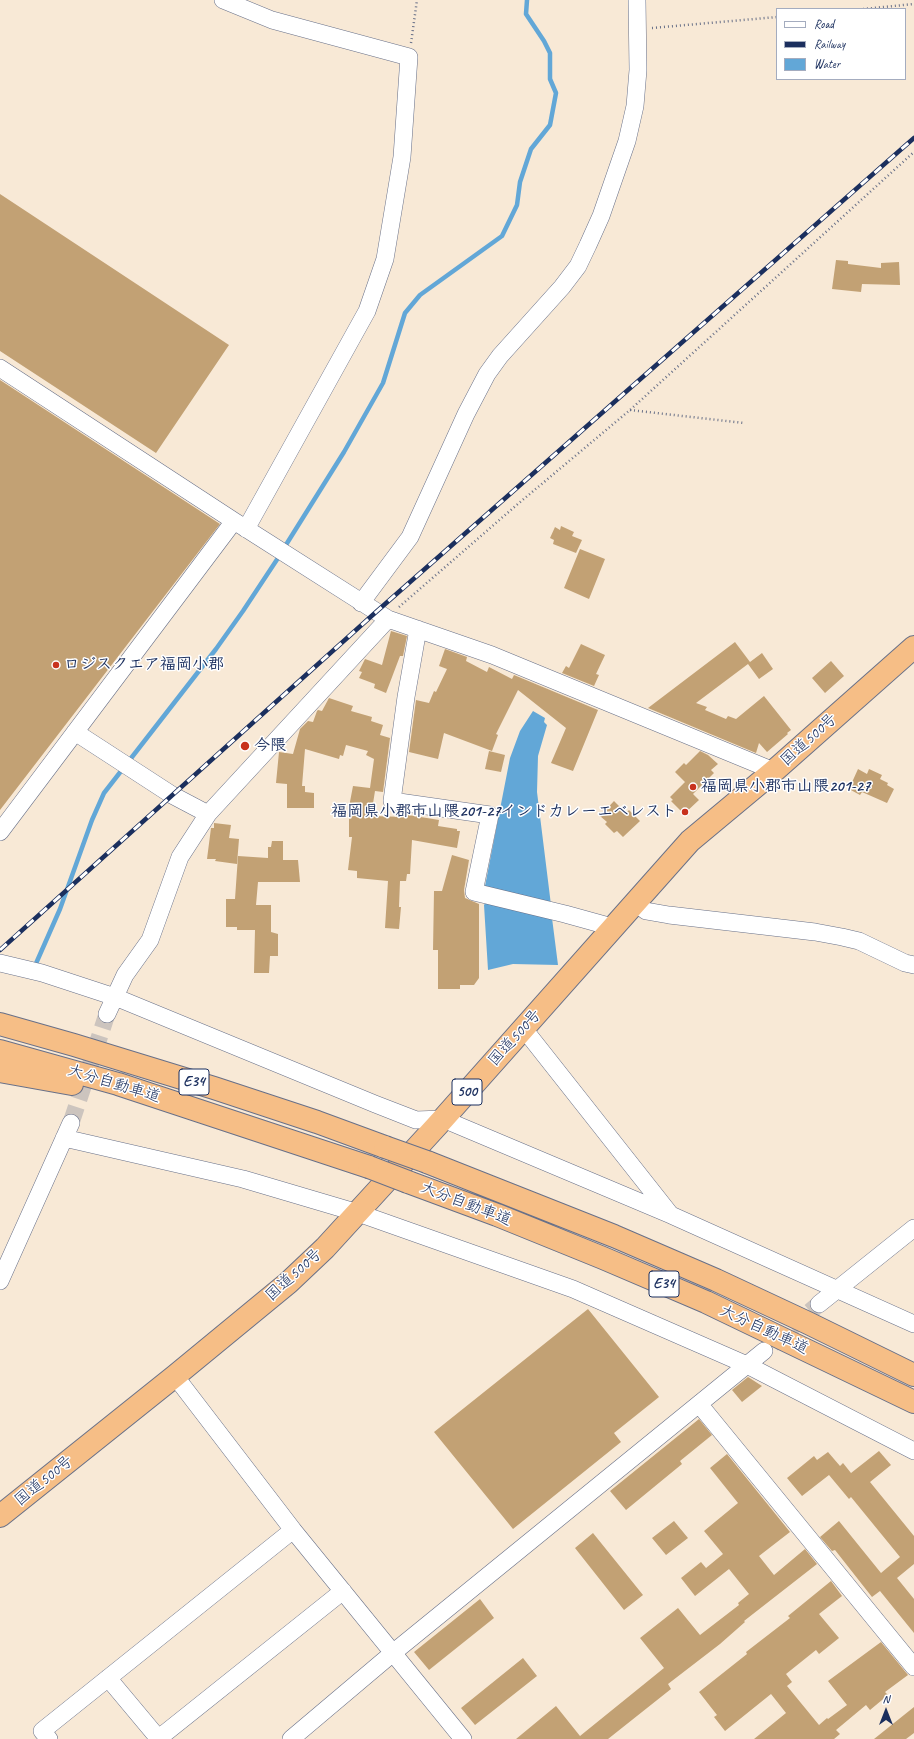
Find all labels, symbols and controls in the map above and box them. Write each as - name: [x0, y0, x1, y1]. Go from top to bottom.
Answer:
- legend: [776, 8, 906, 80]
- text: Road: [814, 16, 834, 32]
- text: Railway: [814, 36, 845, 52]
- text: Water: [814, 56, 840, 72]
- place label: ロジスクエア福岡小郡: [64, 655, 224, 675]
- marker: ロジスクエア福岡小郡: [51, 660, 61, 670]
- street label: 国道500号: [777, 710, 841, 770]
- place label: 今隈: [254, 736, 286, 756]
- marker: 今隈: [239, 740, 251, 752]
- place label: 福岡県小郡市山隈201-27: [701, 777, 870, 797]
- marker: 福岡県小郡市山隈201-27: [688, 782, 698, 792]
- place label: 福岡県小郡市山隈201-27インドカレーエベレスト: [331, 802, 677, 822]
- marker: 福岡県小郡市山隈201-27インドカレーエベレスト: [680, 807, 690, 817]
- street label: 国道500号: [485, 1006, 545, 1070]
- street label: 大分自動車道: [65, 1061, 163, 1107]
- road number: E34: [179, 1069, 209, 1095]
- road number: 500: [452, 1079, 482, 1105]
- street label: 大分自動車道: [418, 1178, 514, 1230]
- street label: 国道500号: [262, 1245, 326, 1305]
- road number: E34: [649, 1271, 679, 1297]
- street label: 大分自動車道: [716, 1301, 812, 1359]
- street label: 国道500号: [11, 1452, 77, 1510]
- north arrow: [866, 1691, 906, 1731]
- text: N: [883, 1692, 889, 1706]

